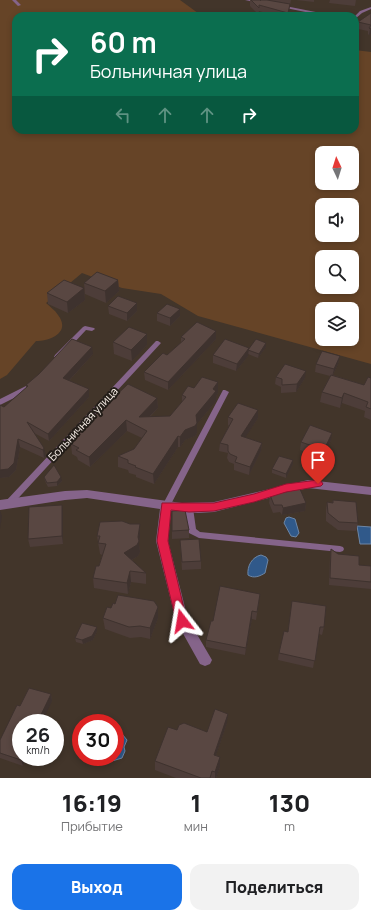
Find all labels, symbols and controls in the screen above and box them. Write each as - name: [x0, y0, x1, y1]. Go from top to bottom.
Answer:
- text: 60 m: [90, 23, 157, 61]
- icon: right: [24, 28, 76, 80]
- text: Больничная улица: [90, 59, 247, 83]
- icon: left: [112, 104, 134, 126]
- icon: ahead: [154, 104, 176, 126]
- icon: ahead: [196, 104, 218, 126]
- icon: right: [238, 104, 260, 126]
- north arrow: [315, 146, 359, 190]
- map controls: [315, 146, 359, 346]
- button: sound: [315, 198, 359, 242]
- button: search: [315, 250, 359, 294]
- button: layers: [315, 302, 359, 346]
- street label: Больничная улица: [44, 383, 121, 464]
- pin: [301, 443, 335, 484]
- icon: arrive: [307, 449, 329, 471]
- position arrow: [161, 600, 203, 642]
- speed limit sign: 30: [72, 714, 124, 766]
- text: 26: [26, 721, 50, 748]
- text: km/h: [26, 743, 50, 757]
- text: 16:19: [62, 786, 122, 819]
- text: 1: [190, 786, 201, 819]
- text: 130: [269, 786, 310, 819]
- text: Прибытие: [61, 817, 123, 835]
- text: мин: [184, 817, 208, 835]
- text: m: [284, 817, 295, 835]
- button: Выход: [12, 864, 182, 910]
- button: Поделиться: [190, 864, 359, 910]

